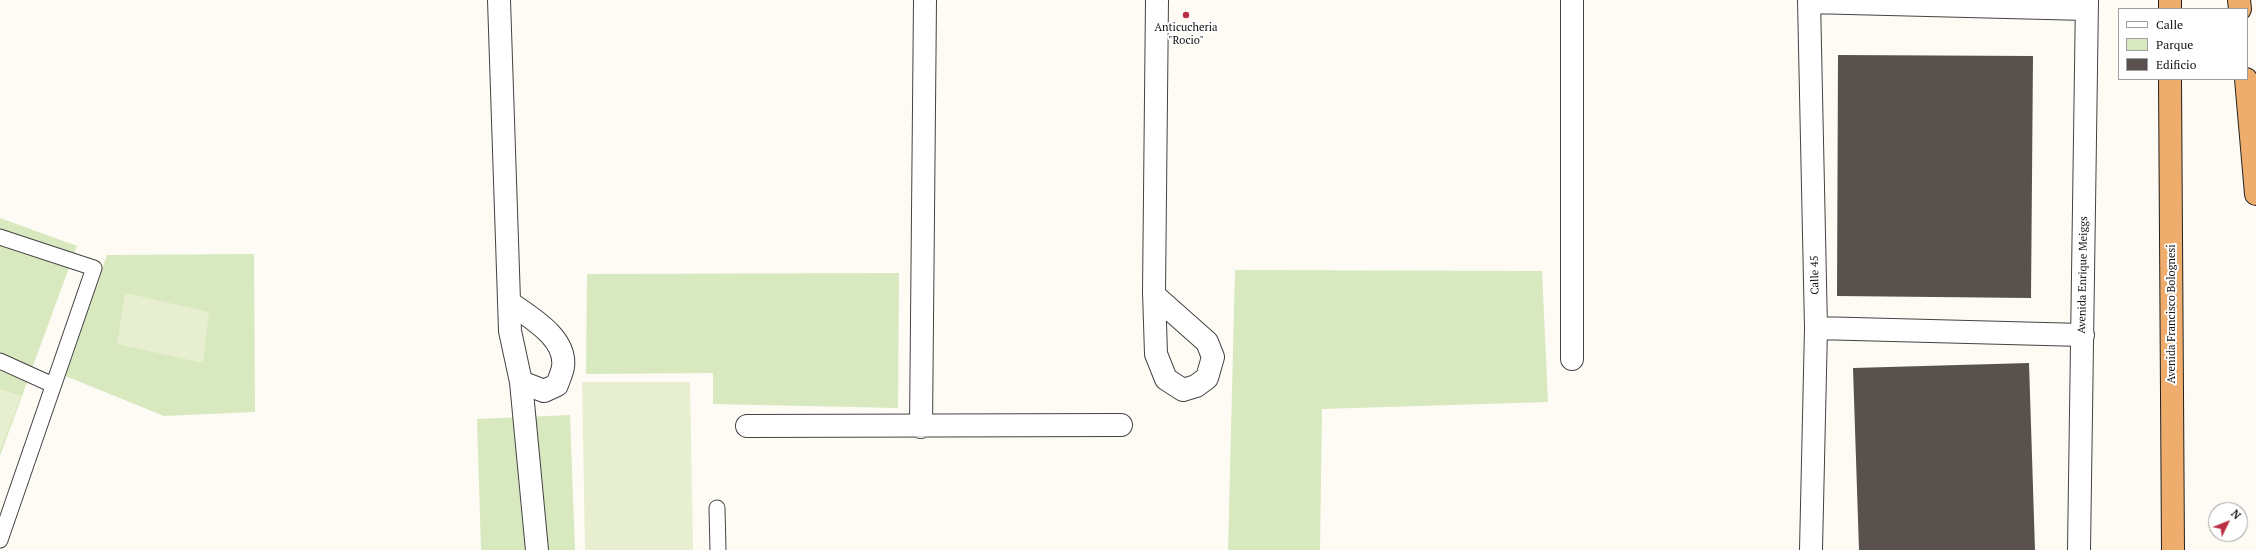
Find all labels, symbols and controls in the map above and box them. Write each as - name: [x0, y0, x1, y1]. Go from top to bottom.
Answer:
- legend: [2118, 8, 2248, 80]
- marker: Anticucheria "Rocio": [1181, 10, 1191, 20]
- text: Calle: [2156, 17, 2183, 32]
- place label: Anticucheria "Rocio": [1154, 21, 1218, 47]
- text: Parque: [2156, 37, 2193, 52]
- text: Edificio: [2156, 57, 2196, 72]
- street label: Avenida Enrique Meiggs: [2075, 216, 2091, 334]
- street label: Avenida Francisco Bolognesi: [2165, 244, 2179, 384]
- street label: Calle 45: [1808, 255, 1822, 295]
- north arrow: [2208, 502, 2248, 542]
- text: N: [2228, 507, 2244, 522]

